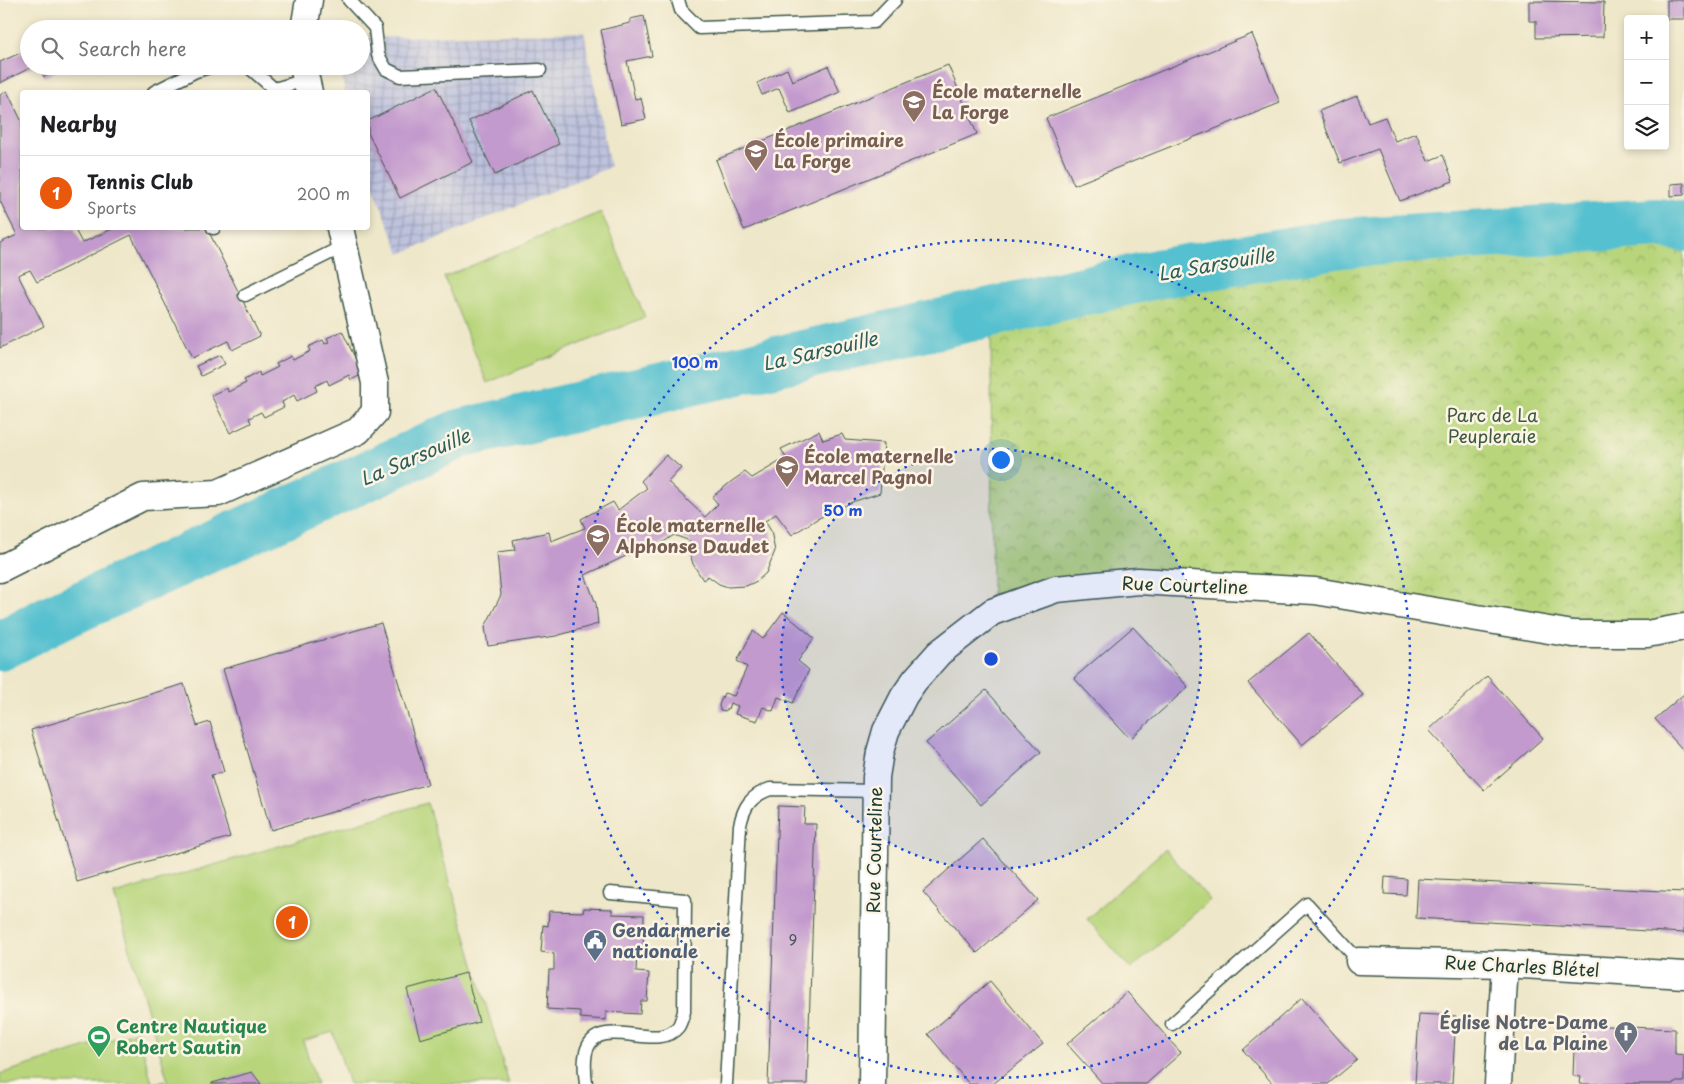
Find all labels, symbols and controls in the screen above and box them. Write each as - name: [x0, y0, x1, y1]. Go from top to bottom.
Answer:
- map controls: [1624, 15, 1669, 150]
- button: +: [1624, 15, 1669, 60]
- search box: [20, 20, 370, 75]
- icon: search: [38, 34, 66, 62]
- text: Search here: [78, 34, 187, 62]
- button: −: [1624, 60, 1669, 105]
- place label: École maternelle La Forge: [932, 77, 1082, 125]
- school or university icon: École maternelle La Forge: [901, 89, 927, 123]
- button: layers: [1624, 105, 1669, 150]
- text: Nearby: [40, 107, 117, 139]
- place label: École primaire La Forge: [774, 126, 904, 174]
- school or university icon: École primaire La Forge: [743, 138, 769, 172]
- text: Tennis Club: [87, 167, 193, 195]
- text: 1: [52, 181, 60, 205]
- text: 200 m: [297, 181, 350, 205]
- text: Sports: [87, 195, 136, 219]
- water label: La Sarsouille: [1156, 239, 1276, 287]
- water label: La Sarsouille: [760, 323, 881, 377]
- text: 100 m: [672, 350, 718, 373]
- park label: Parc de La Peupleraie: [1446, 401, 1538, 449]
- water label: La Sarsouille: [355, 420, 475, 492]
- place label: École maternelle Marcel Pagnol: [804, 442, 954, 490]
- your location: [988, 447, 1014, 473]
- school or university icon: École maternelle Marcel Pagnol: [774, 454, 800, 488]
- text: 50 m: [824, 498, 862, 521]
- place label: École maternelle Alphonse Daudet: [615, 511, 770, 559]
- school or university icon: École maternelle Alphonse Daudet: [585, 523, 611, 557]
- street label: Rue Courteline: [1121, 569, 1249, 600]
- centre of rings: [982, 650, 1000, 668]
- street label: Rue Courteline: [859, 786, 888, 914]
- pin: 1: [276, 903, 308, 941]
- place label: Gendarmerie nationale: [612, 916, 731, 964]
- house number: 9: [789, 927, 797, 950]
- public building icon: Gendarmerie nationale: [582, 928, 608, 962]
- street label: Rue Charles Blétel: [1444, 948, 1600, 983]
- place label: Église Notre-Dame de La Plaine: [1439, 1008, 1608, 1056]
- place label: Centre Nautique Robert Sautin: [116, 1012, 267, 1060]
- church icon: Église Notre-Dame de La Plaine: [1613, 1020, 1639, 1054]
- sports icon: Centre Nautique Robert Sautin: [86, 1024, 112, 1058]

